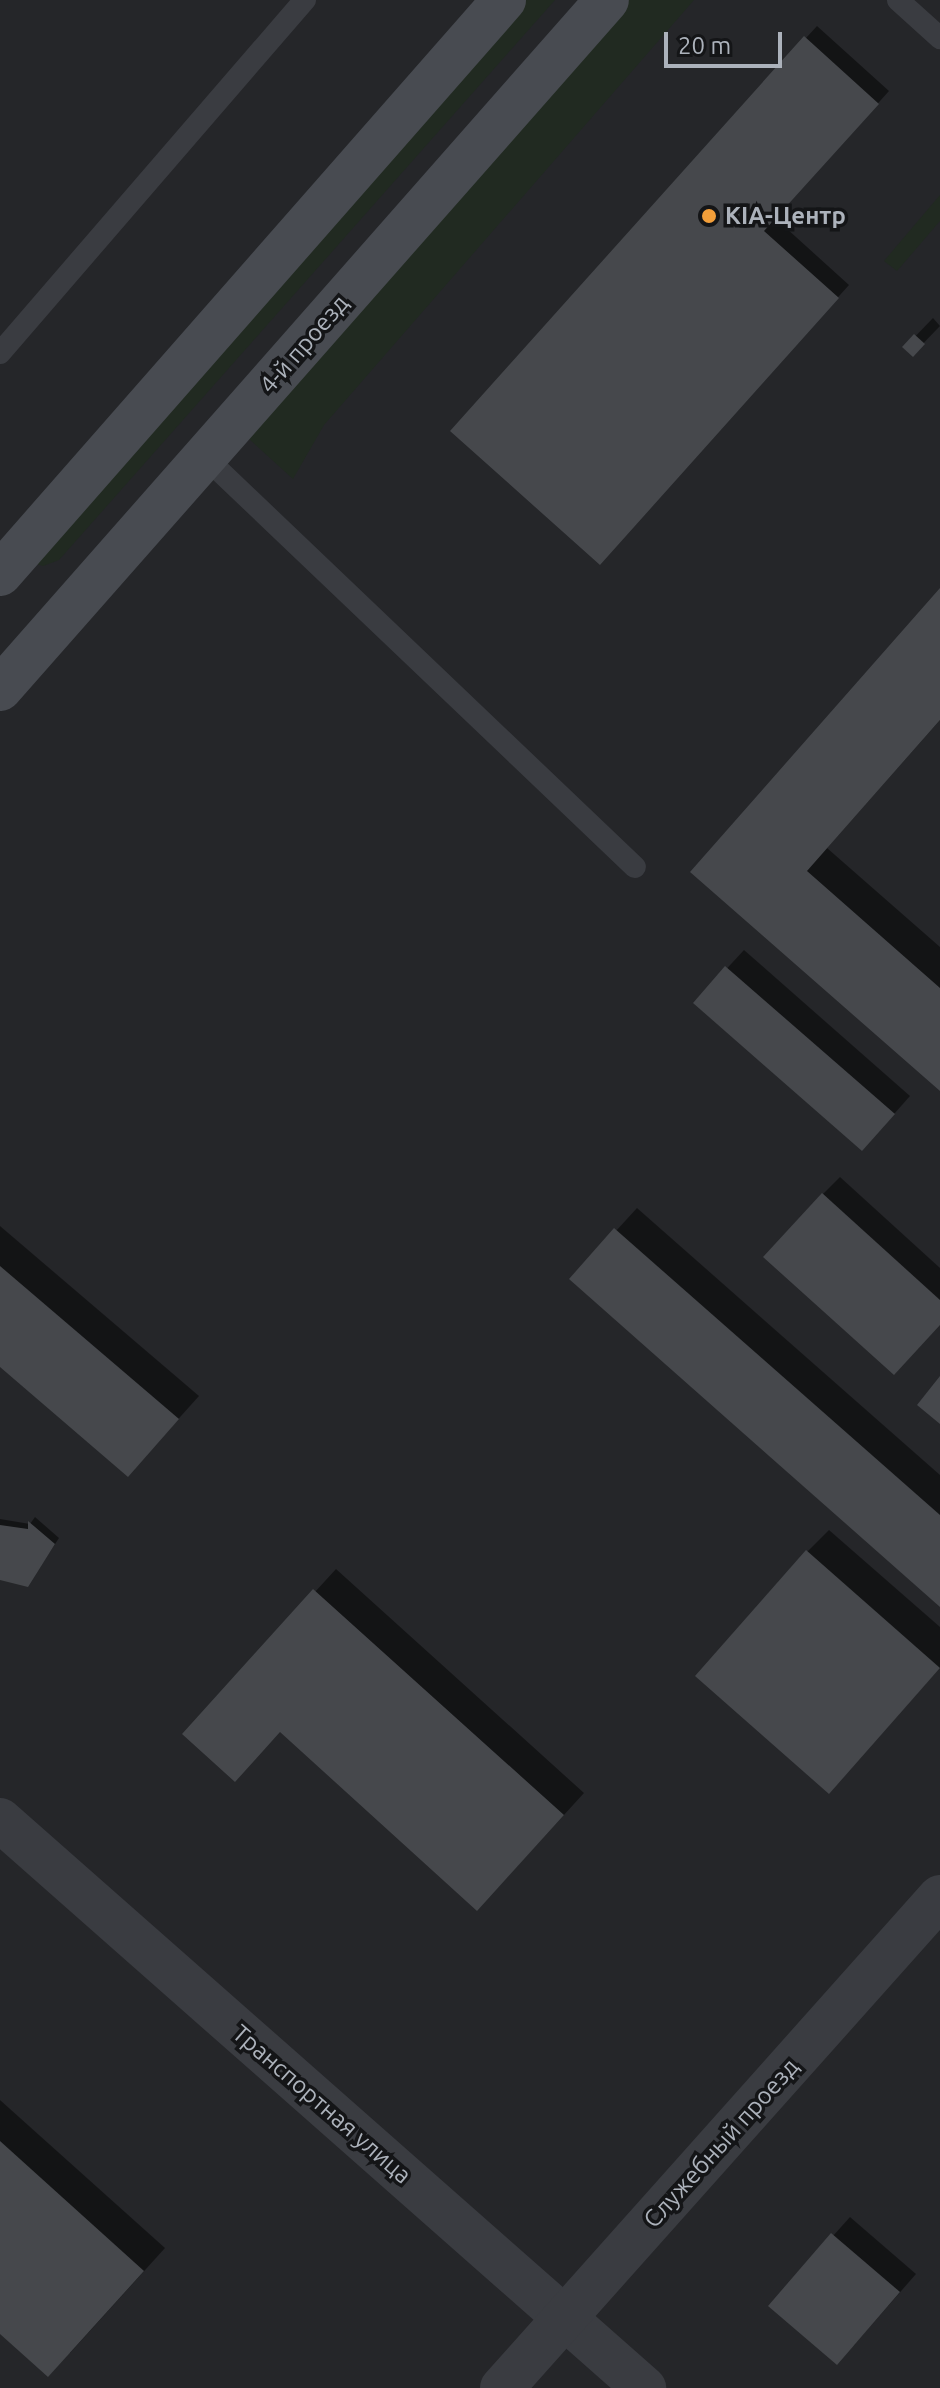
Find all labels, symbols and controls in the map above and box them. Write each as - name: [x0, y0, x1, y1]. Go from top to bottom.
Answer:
- scale bar: [668, 16, 786, 66]
- text: 20 m: [678, 32, 731, 59]
- place label: KIA-Центр: [725, 202, 846, 230]
- marker: KIA-Центр: [700, 207, 718, 225]
- street label: 4-й проезд: [253, 289, 355, 399]
- street label: Транспортная улица: [227, 2019, 417, 2189]
- street label: Служебный проезд: [637, 2052, 805, 2234]

